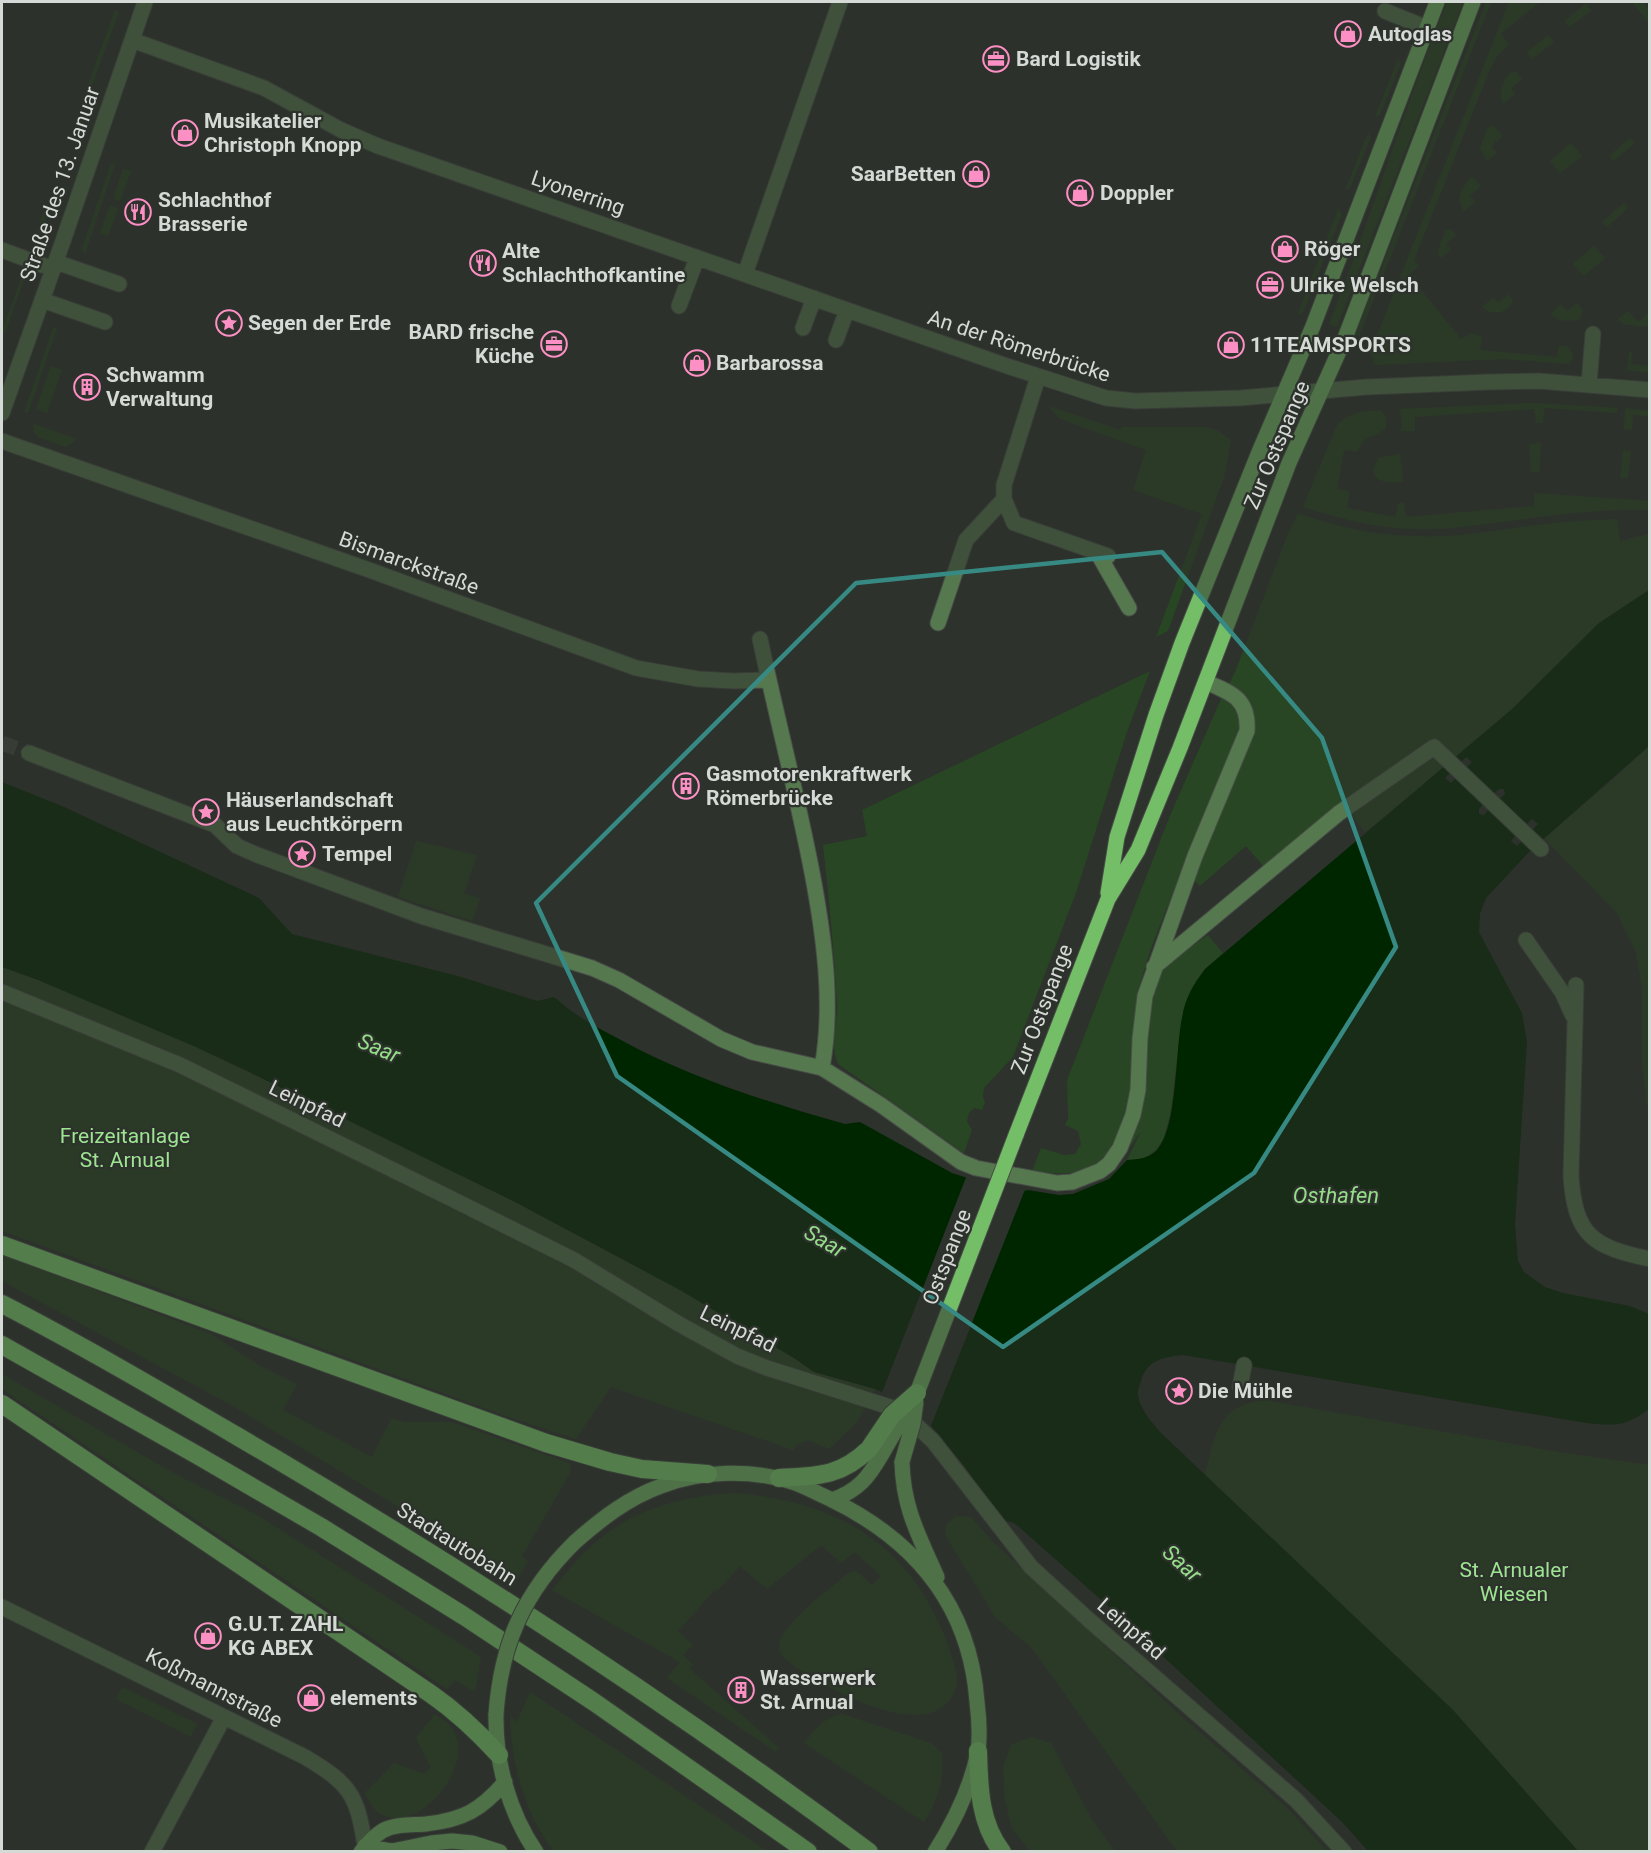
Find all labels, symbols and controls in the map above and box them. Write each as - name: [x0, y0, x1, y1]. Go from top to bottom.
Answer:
- shop icon: Autoglas: [1333, 19, 1363, 49]
- place label: Autoglas: [1368, 22, 1452, 46]
- office icon: Bard Logistik: [981, 44, 1011, 74]
- place label: Bard Logistik: [1016, 47, 1141, 71]
- street label: Straße des 13. Januar: [15, 83, 105, 285]
- place label: Musikatelier Christoph Knopp: [204, 109, 362, 157]
- shop icon: Musikatelier Christoph Knopp: [170, 118, 200, 148]
- shop icon: SaarBetten: [961, 159, 991, 189]
- place label: SaarBetten: [851, 162, 956, 186]
- street label: Lyonerring: [528, 166, 628, 220]
- shop icon: Doppler: [1065, 178, 1095, 208]
- place label: Doppler: [1100, 181, 1174, 205]
- place label: Schlachthof Brasserie: [158, 188, 272, 236]
- restaurant icon: Schlachthof Brasserie: [123, 197, 153, 227]
- shop icon: Röger: [1270, 234, 1300, 264]
- place label: Röger: [1304, 237, 1361, 261]
- place label: Alte Schlachthofkantine: [502, 239, 685, 287]
- restaurant icon: Alte Schlachthofkantine: [468, 248, 498, 278]
- office icon: Ulrike Welsch: [1255, 270, 1285, 300]
- place label: Ulrike Welsch: [1290, 273, 1419, 297]
- street label: An der Römerbrücke: [925, 305, 1113, 387]
- place icon: Segen der Erde: [214, 308, 244, 338]
- place label: Segen der Erde: [248, 311, 391, 335]
- place label: BARD frische Küche: [409, 320, 534, 368]
- office icon: BARD frische Küche: [539, 329, 569, 359]
- shop icon: 11TEAMSPORTS: [1216, 330, 1246, 360]
- place label: 11TEAMSPORTS: [1250, 333, 1411, 357]
- shop icon: Barbarossa: [682, 348, 712, 378]
- place label: Barbarossa: [716, 351, 823, 375]
- place label: Schwamm Verwaltung: [106, 363, 213, 411]
- building icon: Schwamm Verwaltung: [72, 372, 102, 402]
- street label: Zur Ostspange: [1239, 377, 1315, 513]
- street label: Bismarckstraße: [336, 527, 482, 599]
- place label: Gasmotorenkraftwerk Römerbrücke: [706, 762, 913, 810]
- building icon: Gasmotorenkraftwerk Römerbrücke: [671, 771, 701, 801]
- place label: Häuserlandschaft aus Leuchtkörpern: [226, 788, 403, 836]
- place icon: Häuserlandschaft aus Leuchtkörpern: [191, 797, 221, 827]
- place icon: Tempel: [287, 839, 317, 869]
- place label: Tempel: [322, 842, 392, 866]
- street label: Zur Ostspange: [1006, 941, 1078, 1077]
- water label: Saar: [354, 1028, 404, 1068]
- street label: Leinpfad: [265, 1075, 349, 1133]
- park label: Freizeitanlage St. Arnual: [60, 1124, 190, 1172]
- water label: Osthafen: [1293, 1183, 1379, 1208]
- street label: Ostspange: [918, 1206, 976, 1308]
- water label: Saar: [800, 1219, 851, 1263]
- street label: Leinpfad: [696, 1300, 780, 1358]
- place icon: Die Mühle: [1164, 1376, 1194, 1406]
- place label: Die Mühle: [1198, 1379, 1293, 1403]
- street label: Stadtautobahn: [392, 1497, 522, 1591]
- water label: Saar: [1158, 1539, 1207, 1587]
- park label: St. Arnualer Wiesen: [1460, 1558, 1568, 1606]
- street label: Leinpfad: [1092, 1593, 1170, 1665]
- place label: G.U.T. ZAHL KG ABEX: [228, 1612, 343, 1660]
- shop icon: G.U.T. ZAHL KG ABEX: [193, 1621, 223, 1651]
- street label: Koßmannstraße: [142, 1643, 286, 1733]
- place label: Wasserwerk St. Arnual: [760, 1666, 877, 1714]
- building icon: Wasserwerk St. Arnual: [726, 1675, 756, 1705]
- shop icon: elements: [296, 1683, 326, 1713]
- place label: elements: [330, 1686, 418, 1710]

